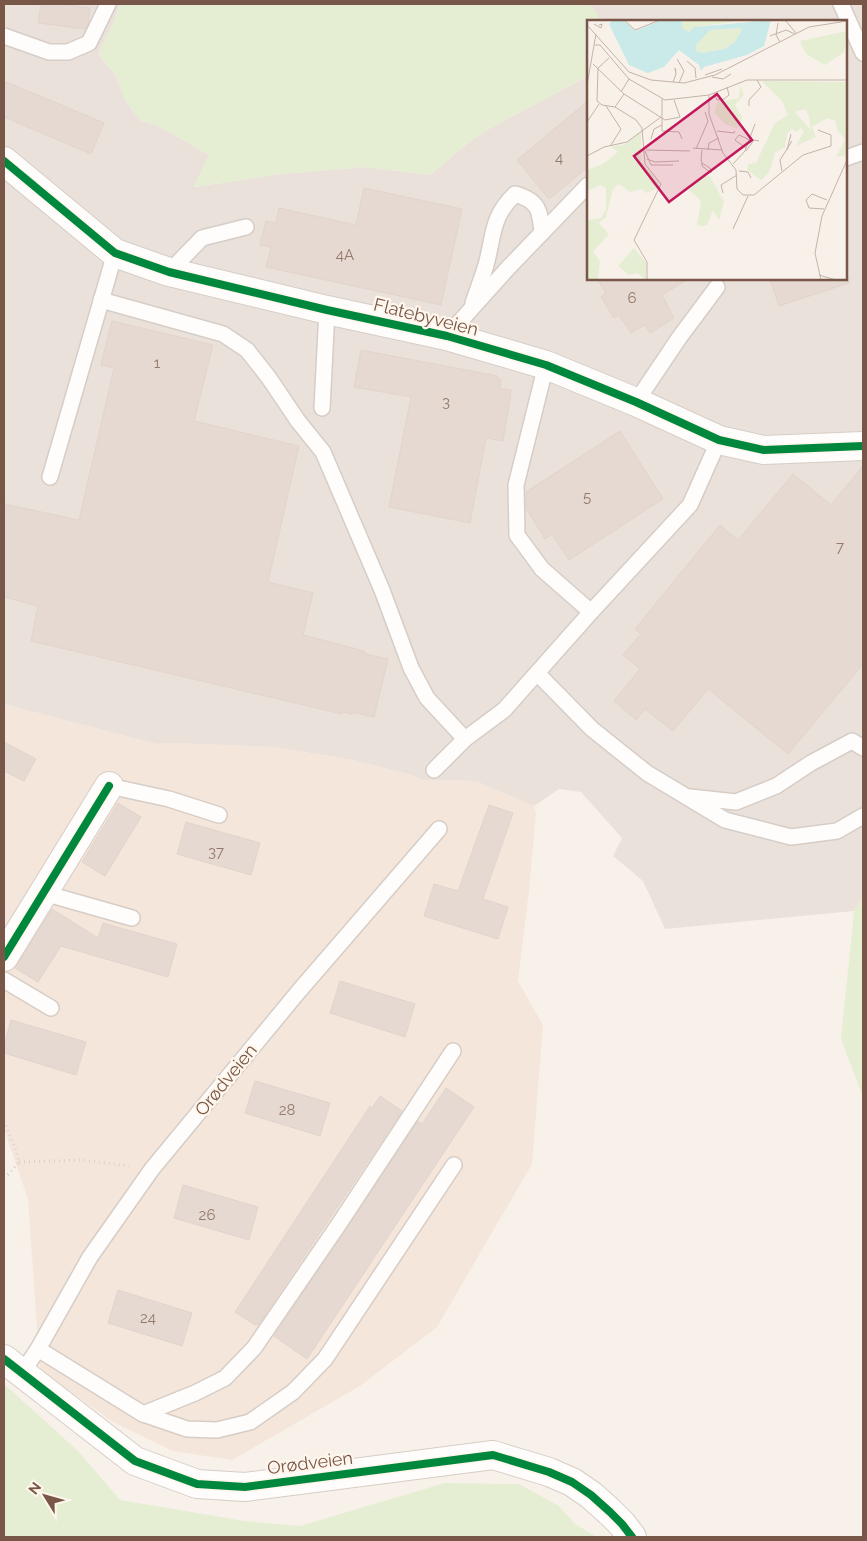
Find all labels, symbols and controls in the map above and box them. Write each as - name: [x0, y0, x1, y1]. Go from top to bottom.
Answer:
- inset map: [587, 20, 847, 280]
- house number: 4: [555, 149, 563, 167]
- house number: 4A: [336, 246, 354, 264]
- house number: 6: [627, 289, 637, 307]
- street label: Flatebyveien: [372, 293, 481, 340]
- house number: 1: [154, 354, 161, 372]
- house number: 3: [442, 393, 450, 411]
- house number: 5: [583, 488, 591, 506]
- house number: 7: [836, 538, 844, 556]
- house number: 37: [208, 843, 224, 861]
- street label: Orødveien: [190, 1040, 261, 1120]
- house number: 28: [279, 1101, 295, 1119]
- house number: 26: [199, 1206, 215, 1224]
- house number: 24: [140, 1309, 156, 1327]
- street label: Orødveien: [266, 1447, 354, 1478]
- north arrow: [20, 1471, 70, 1521]
- text: N: [25, 1479, 44, 1497]

